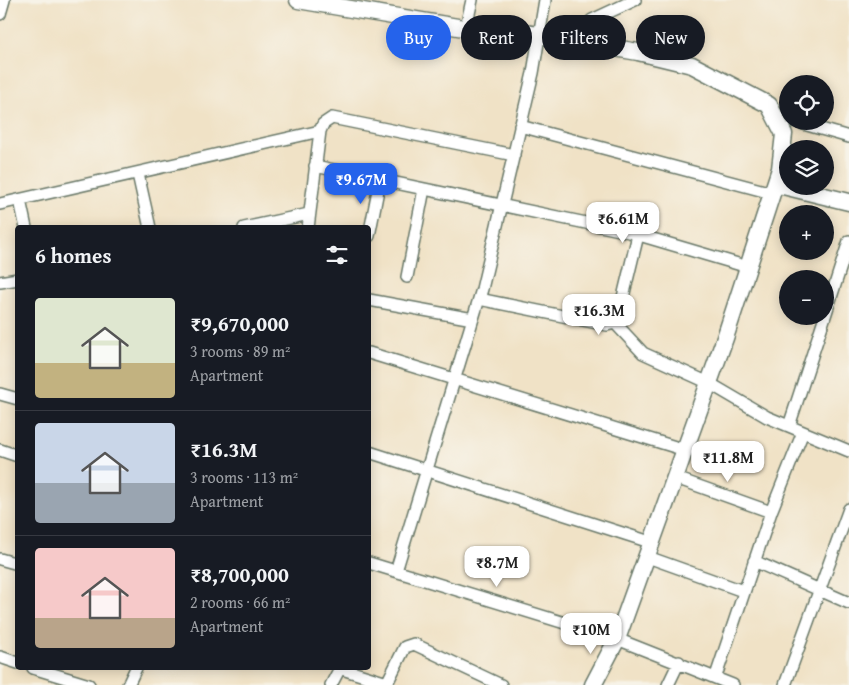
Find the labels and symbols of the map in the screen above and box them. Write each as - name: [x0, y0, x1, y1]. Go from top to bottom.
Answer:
- pin: ₹9.67M: [320, 162, 402, 205]
- pin: ₹6.61M: [582, 202, 664, 244]
- pin: ₹16.3M: [558, 294, 640, 336]
- pin: ₹11.8M: [687, 440, 769, 483]
- pin: ₹8.7M: [462, 546, 532, 588]
- pin: ₹10M: [561, 612, 621, 655]

